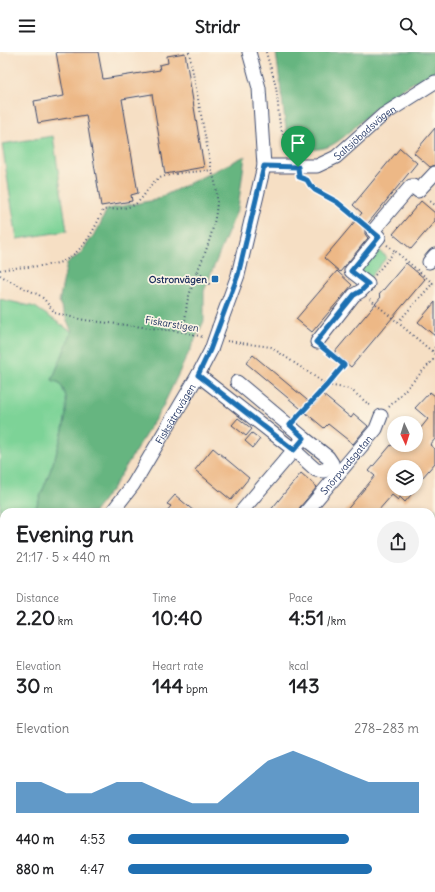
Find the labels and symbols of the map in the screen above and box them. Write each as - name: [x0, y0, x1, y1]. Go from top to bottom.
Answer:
- street label: Saltsjöbadsvägen: [331, 102, 399, 163]
- pin: [281, 126, 315, 167]
- place label: Ostronvägen: [149, 273, 207, 286]
- marker: Ostronvägen: [210, 274, 220, 284]
- street label: Fiskarstigen: [144, 313, 200, 335]
- street label: Fisksätravägen: [152, 381, 198, 446]
- north arrow: [387, 416, 423, 452]
- street label: Snörpvadsgatan: [317, 432, 375, 497]

